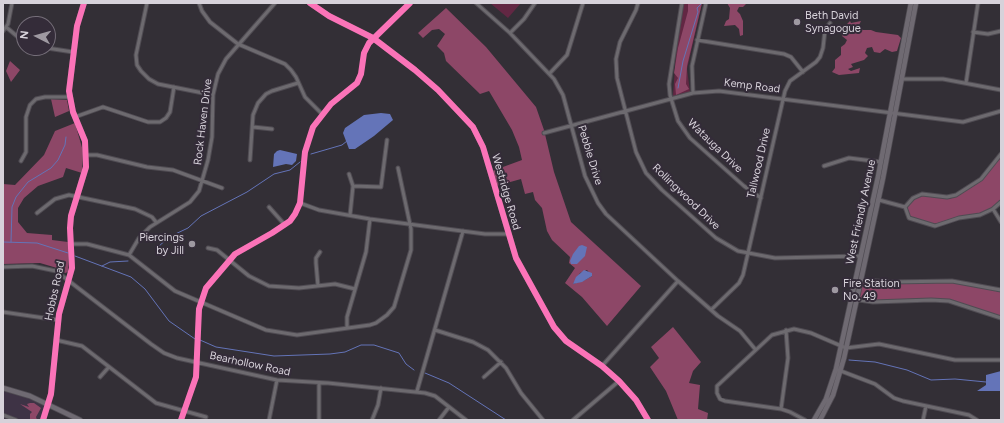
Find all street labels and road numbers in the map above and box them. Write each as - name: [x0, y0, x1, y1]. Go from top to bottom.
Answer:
- street label: Kemp Road: [723, 76, 781, 96]
- street label: Rock Haven Drive: [191, 78, 215, 166]
- street label: Watauga Drive: [685, 116, 745, 176]
- street label: Pebble Drive: [575, 124, 605, 186]
- street label: Tallwood Drive: [745, 127, 773, 199]
- street label: Westridge Road: [489, 152, 523, 232]
- street label: West Friendly Avenue: [843, 158, 879, 266]
- street label: Rollingwood Drive: [649, 161, 723, 233]
- street label: Hobbs Road: [42, 260, 68, 322]
- street label: Bearhollow Road: [208, 349, 292, 379]

